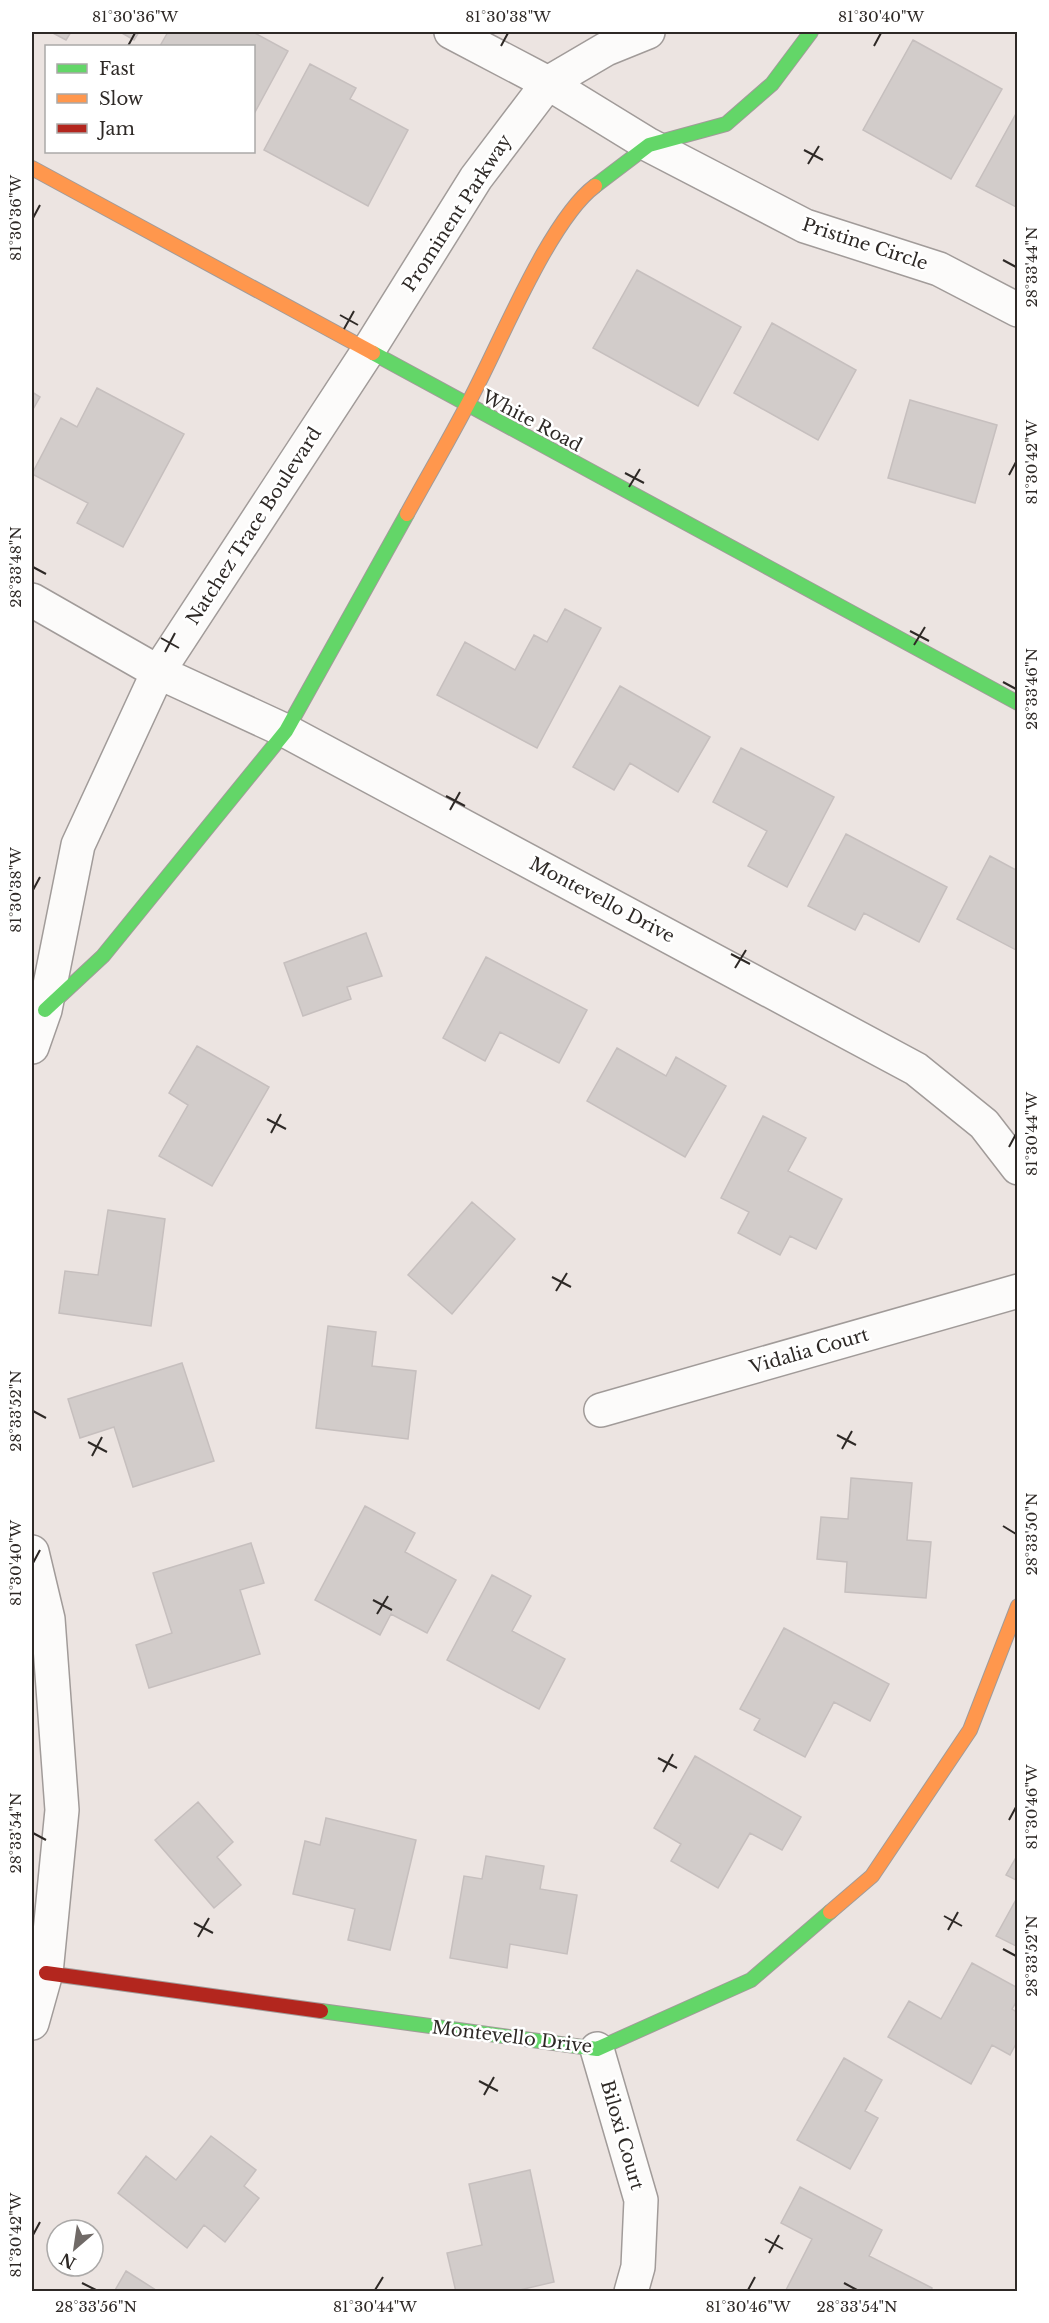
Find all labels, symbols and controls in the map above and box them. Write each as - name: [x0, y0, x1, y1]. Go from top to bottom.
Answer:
- text: 81°30'36"W: [92, 7, 178, 26]
- text: 81°30'38"W: [465, 7, 551, 26]
- text: 81°30'40"W: [838, 7, 924, 26]
- legend: [45, 45, 255, 153]
- text: Fast: [99, 58, 136, 80]
- text: Slow: [99, 88, 144, 110]
- text: Jam: [97, 118, 135, 140]
- street label: Prominent Parkway: [398, 130, 516, 296]
- text: 81°30'36"W: [6, 175, 25, 261]
- street label: Pristine Circle: [799, 213, 931, 275]
- text: 28°33'44"N: [1022, 227, 1041, 308]
- street label: White Road: [477, 385, 586, 457]
- text: 81°30'42"W: [1022, 419, 1041, 504]
- street label: Natchez Trace Boulevard: [182, 423, 326, 629]
- text: 28°33'48"N: [6, 526, 25, 608]
- text: 28°33'46"N: [1022, 648, 1041, 730]
- text: 81°30'38"W: [6, 847, 25, 933]
- street label: Montevello Drive: [526, 852, 678, 948]
- text: 81°30'44"W: [1022, 1092, 1041, 1176]
- street label: Vidalia Court: [746, 1323, 871, 1379]
- text: 28°33'52"N: [6, 1370, 25, 1452]
- text: 28°33'50"N: [1022, 1492, 1041, 1576]
- text: 81°30'40"W: [6, 1520, 25, 1606]
- text: 81°30'46"W: [1022, 1764, 1041, 1850]
- text: 28°33'54"N: [6, 1793, 25, 1873]
- text: 28°33'52"N: [1022, 1915, 1041, 1997]
- street label: Montevello Drive: [431, 2016, 593, 2058]
- street label: Biloxi Court: [596, 2078, 648, 2193]
- text: 81°30'42"W: [6, 2192, 25, 2277]
- north arrow: [45, 2218, 105, 2278]
- text: N: [56, 2249, 79, 2274]
- text: 28°33'56"N: [55, 2297, 137, 2316]
- text: 81°30'44"W: [333, 2297, 417, 2316]
- text: 81°30'46"W: [705, 2297, 791, 2316]
- text: 28°33'54"N: [817, 2297, 897, 2316]

